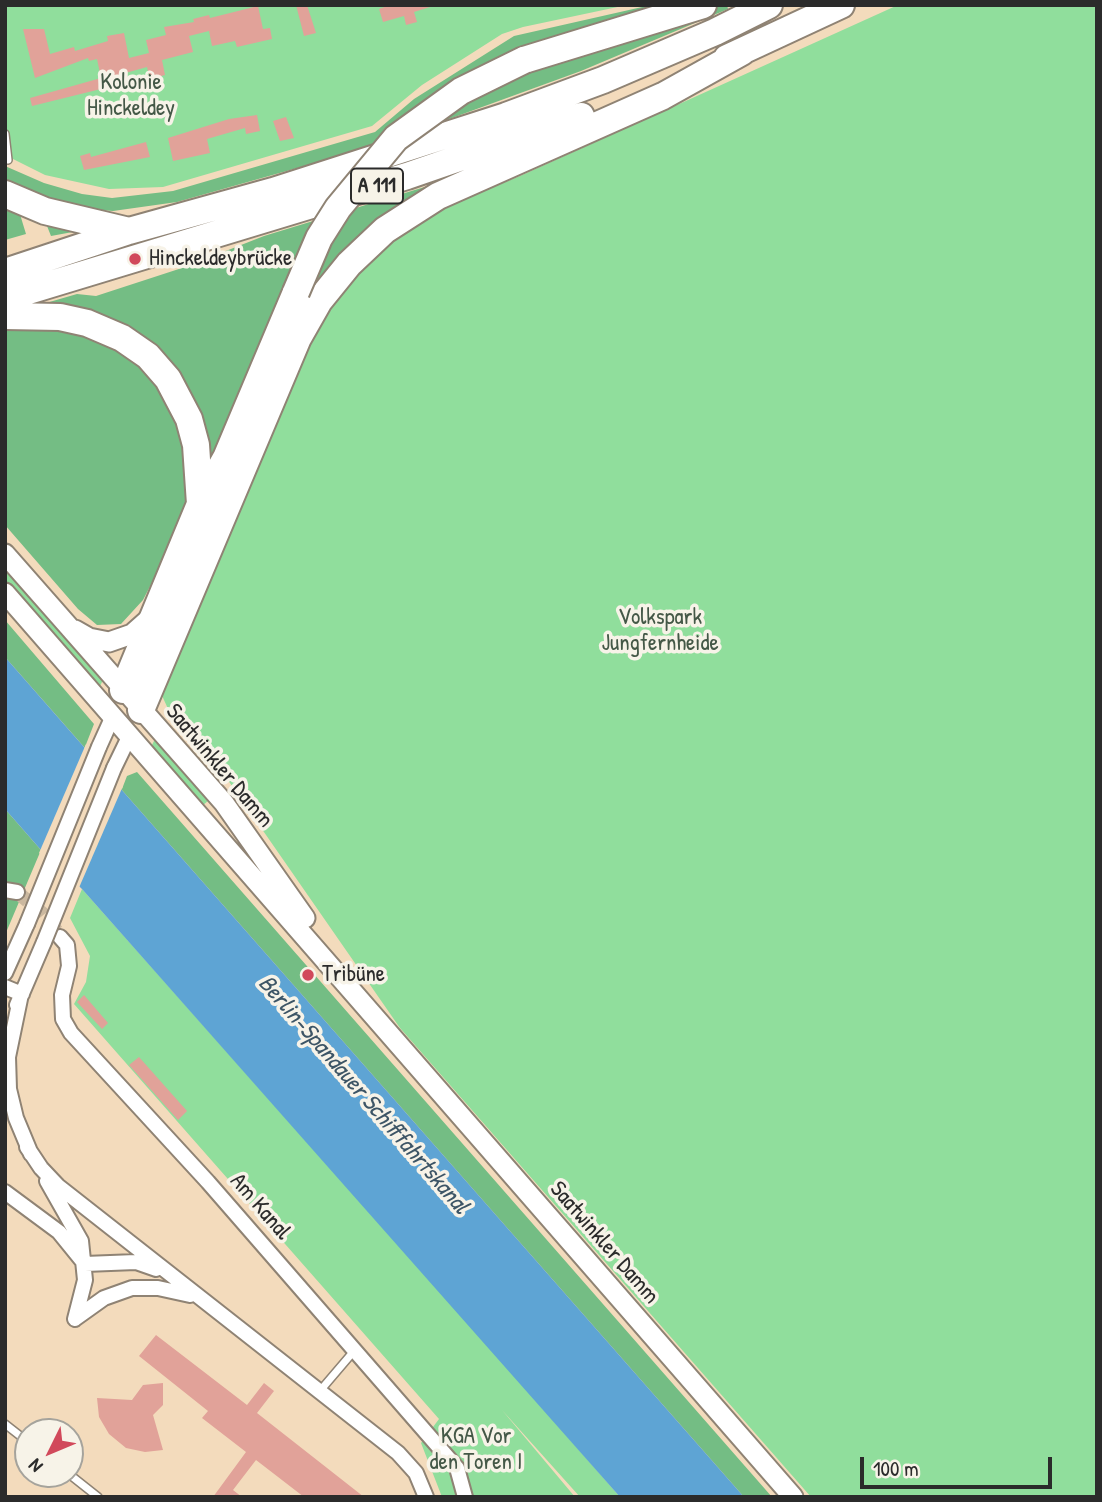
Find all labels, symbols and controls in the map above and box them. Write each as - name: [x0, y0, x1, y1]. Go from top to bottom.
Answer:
- park label: Kolonie Hinckeldey: [87, 69, 175, 123]
- road number: A 111: [351, 168, 403, 204]
- place label: Hinckeldeybrücke: [149, 245, 292, 273]
- marker: Hinckeldeybrücke: [127, 251, 143, 267]
- park label: Volkspark Jungfernheide: [601, 604, 719, 658]
- street label: Saatwinkler Damm: [159, 699, 279, 833]
- place label: Tribüne: [322, 961, 385, 989]
- marker: Tribüne: [300, 967, 316, 983]
- water label: Berlin-Spandauer Schifffahrtskanal: [252, 970, 474, 1220]
- street label: Am Kanal: [224, 1168, 296, 1246]
- street label: Saatwinkler Damm: [543, 1176, 665, 1310]
- north arrow: [14, 1418, 84, 1488]
- park label: KGA Vor den Toren I: [430, 1423, 522, 1477]
- scale bar: [864, 1442, 1056, 1486]
- text: N: [22, 1453, 48, 1479]
- text: 100 m: [873, 1454, 919, 1483]

